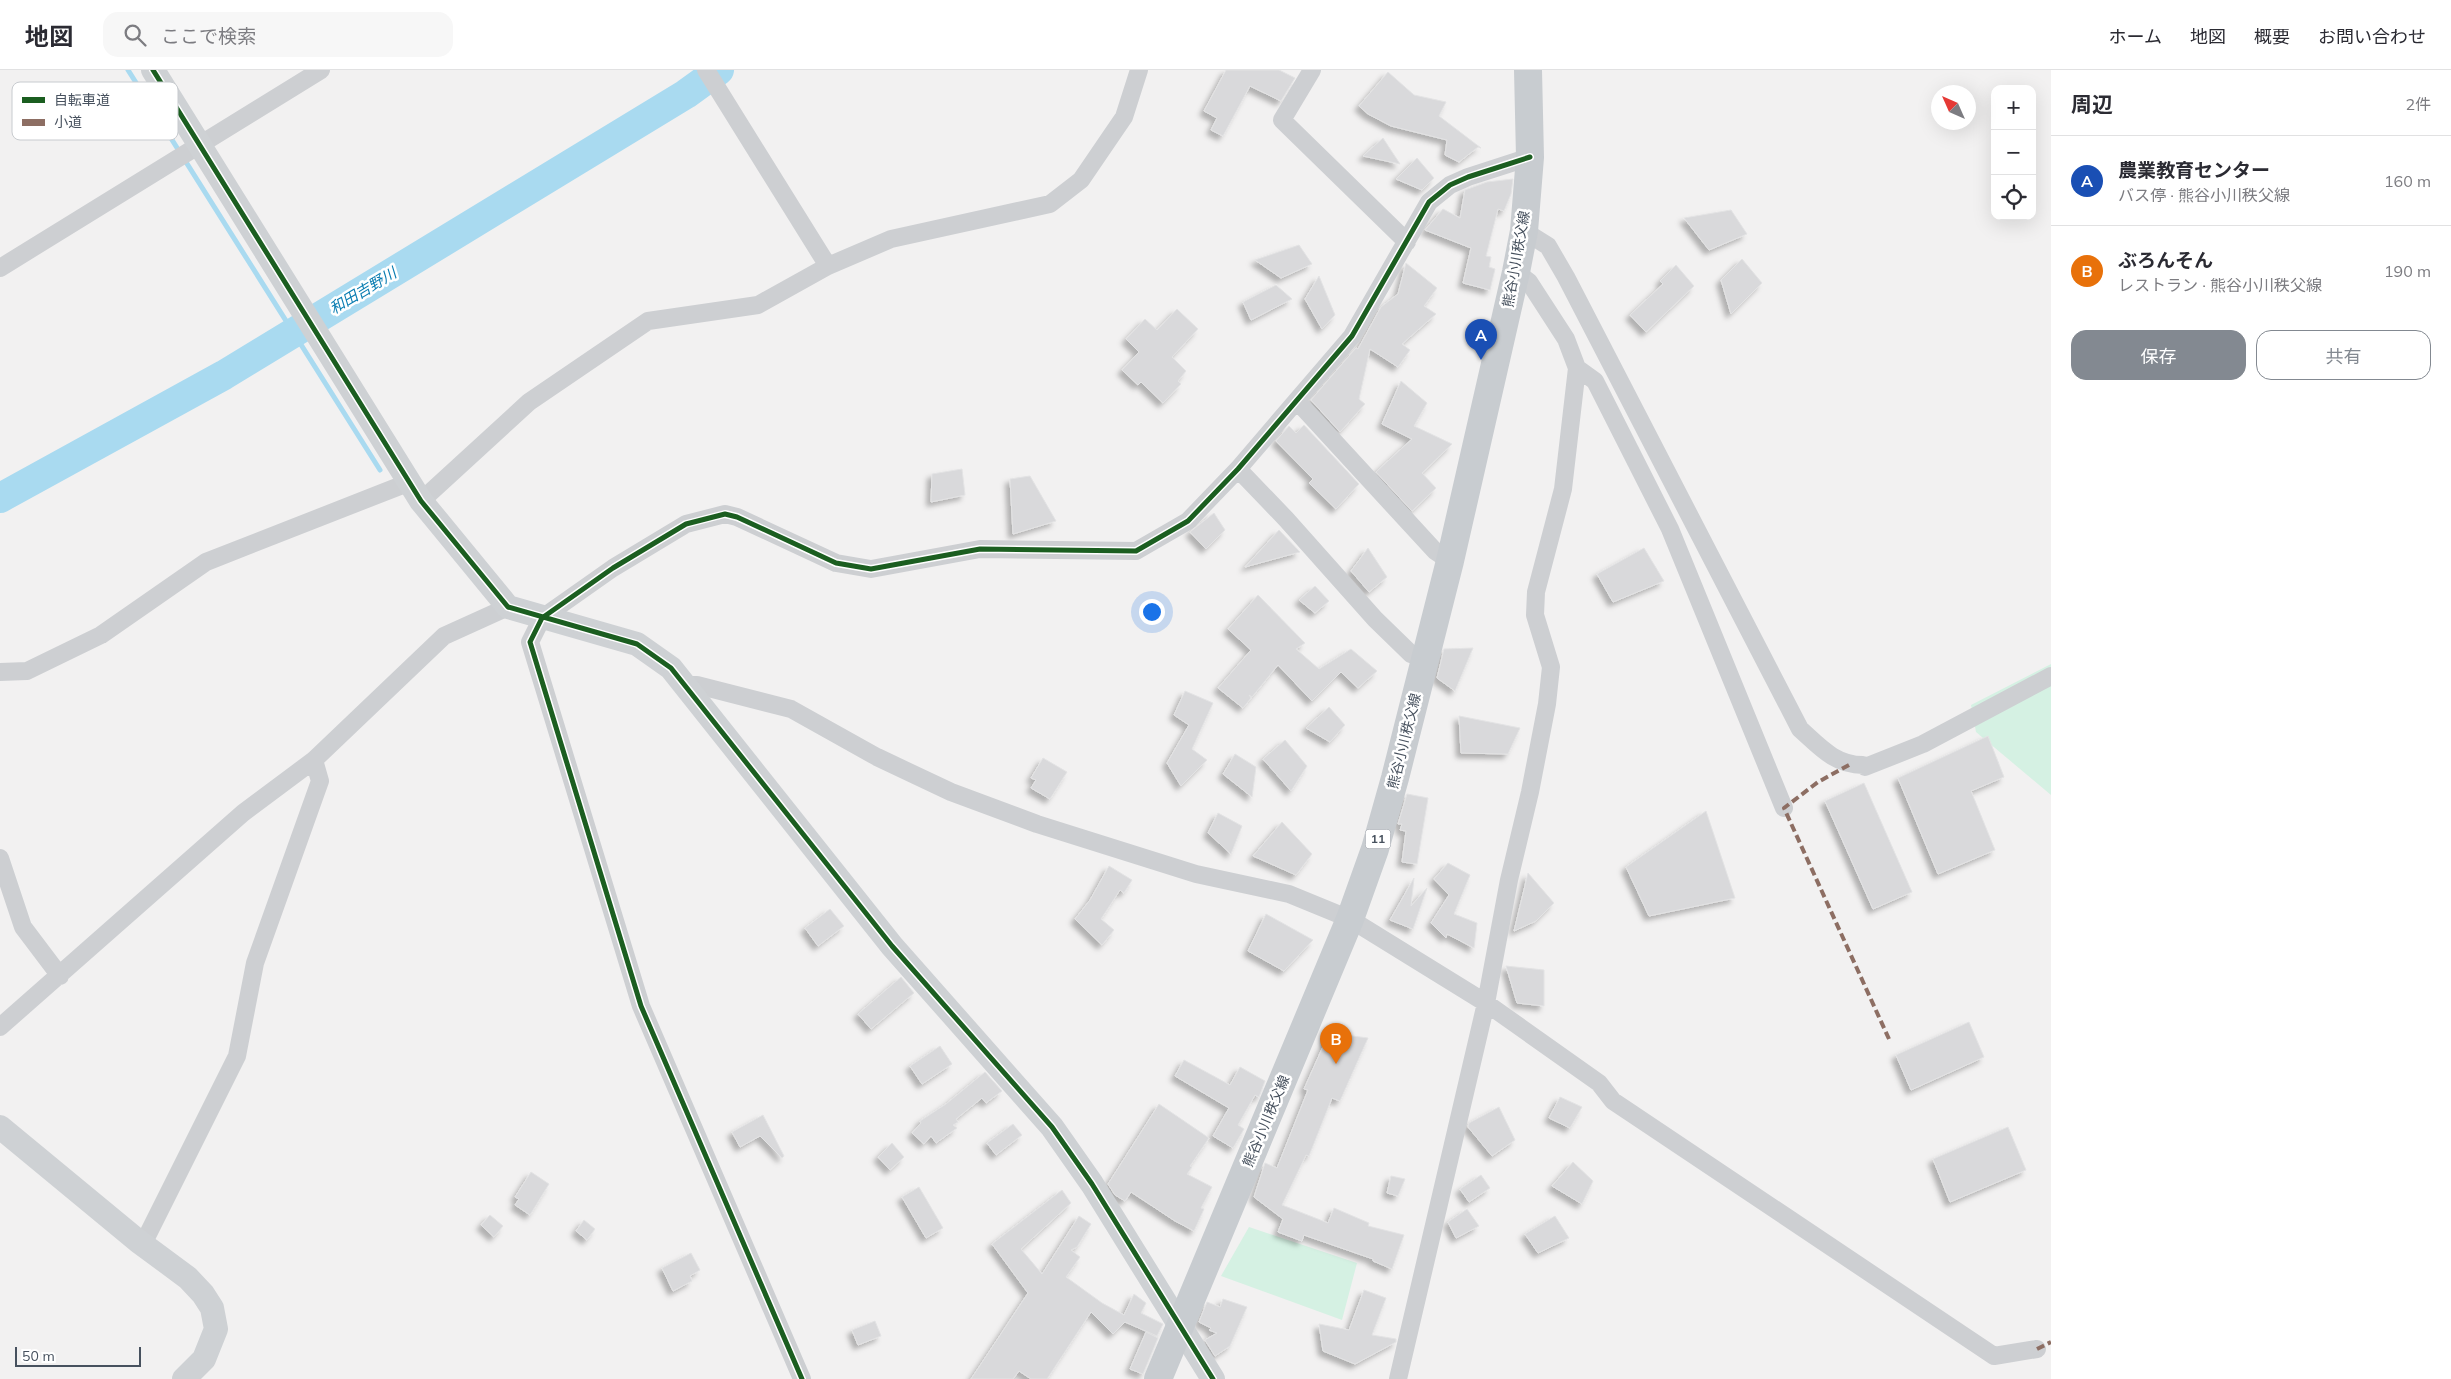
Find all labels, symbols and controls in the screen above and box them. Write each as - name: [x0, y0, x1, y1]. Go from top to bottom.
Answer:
- search box: [103, 12, 453, 57]
- text: 地図: [25, 21, 73, 51]
- icon: search: [121, 21, 149, 49]
- text: ここで検索: [161, 24, 256, 48]
- text: ホーム: [2109, 25, 2162, 48]
- text: 地図: [2190, 25, 2226, 48]
- text: 概要: [2254, 25, 2290, 48]
- text: お問い合わせ: [2318, 25, 2426, 48]
- legend: [12, 82, 178, 140]
- north arrow: [1931, 85, 1976, 130]
- map controls: [1991, 85, 2036, 220]
- button: +: [1991, 85, 2036, 130]
- text: 自転車道: [54, 91, 110, 109]
- text: 周辺: [2071, 91, 2113, 117]
- text: 2件: [2405, 94, 2431, 114]
- text: 小道: [54, 113, 82, 131]
- button: −: [1991, 130, 2036, 175]
- text: 農業教育センター: [2118, 158, 2270, 182]
- text: A: [2081, 171, 2093, 191]
- text: 160 m: [2384, 171, 2431, 191]
- button: locate: [1991, 175, 2036, 220]
- text: バス停 · 熊谷小川秩父線: [2118, 185, 2290, 205]
- street label: 熊谷小川秩父線: [1499, 209, 1533, 309]
- text: ぶろんそん: [2118, 248, 2213, 272]
- text: B: [2081, 261, 2093, 281]
- text: 190 m: [2384, 261, 2431, 281]
- water label: 和田吉野川: [326, 262, 401, 318]
- text: レストラン · 熊谷小川秩父線: [2118, 275, 2322, 295]
- pin: A: [1465, 319, 1497, 360]
- button: 保存: [2071, 330, 2246, 380]
- button: 共有: [2256, 330, 2431, 380]
- your location: [1139, 599, 1165, 625]
- street label: 熊谷小川秩父線: [1383, 691, 1425, 791]
- road number: 11: [1366, 830, 1390, 849]
- pin: B: [1320, 1023, 1352, 1064]
- street label: 熊谷小川秩父線: [1239, 1072, 1293, 1170]
- scale bar: [15, 1344, 141, 1367]
- text: 50 m: [22, 1347, 55, 1365]

